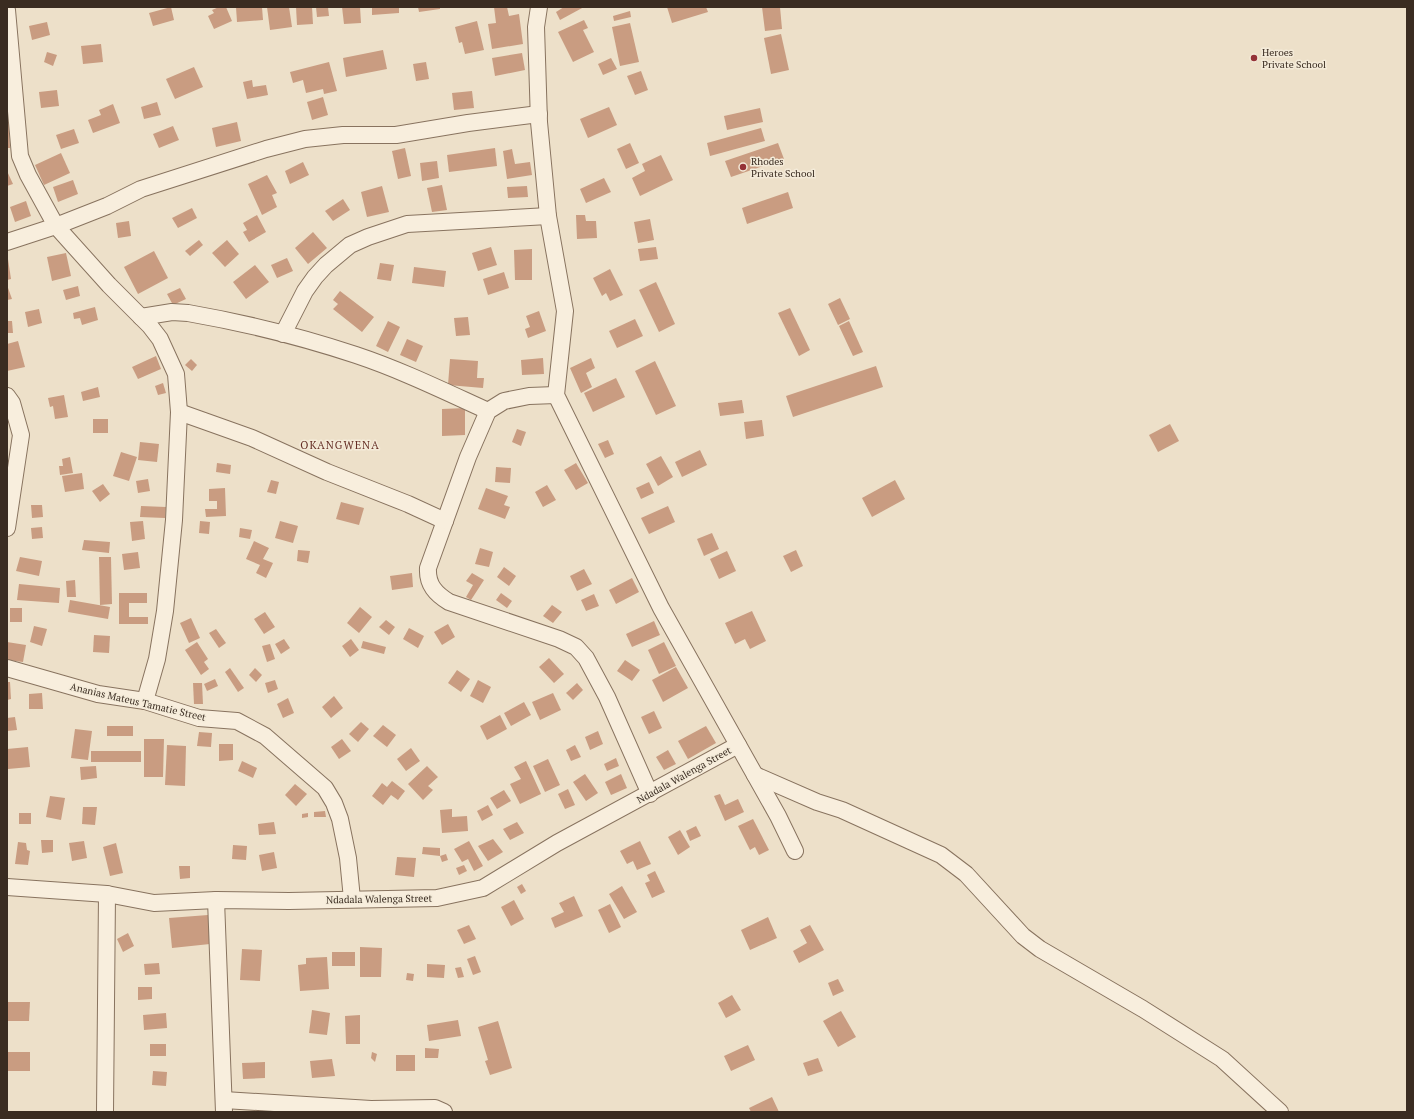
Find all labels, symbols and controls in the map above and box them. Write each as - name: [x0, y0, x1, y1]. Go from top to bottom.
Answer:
- place label: Heroes Private School: [1262, 46, 1326, 71]
- marker: Heroes Private School: [1249, 53, 1259, 63]
- place label: Rhodes Private School: [751, 155, 815, 180]
- marker: Rhodes Private School: [738, 162, 748, 172]
- district label: OKANGWENA: [300, 438, 380, 452]
- street label: Ananias Mateus Tamatie Street: [69, 680, 207, 724]
- street label: Ndadala Walenga Street: [634, 743, 734, 806]
- street label: Ndadala Walenga Street: [326, 892, 432, 906]

